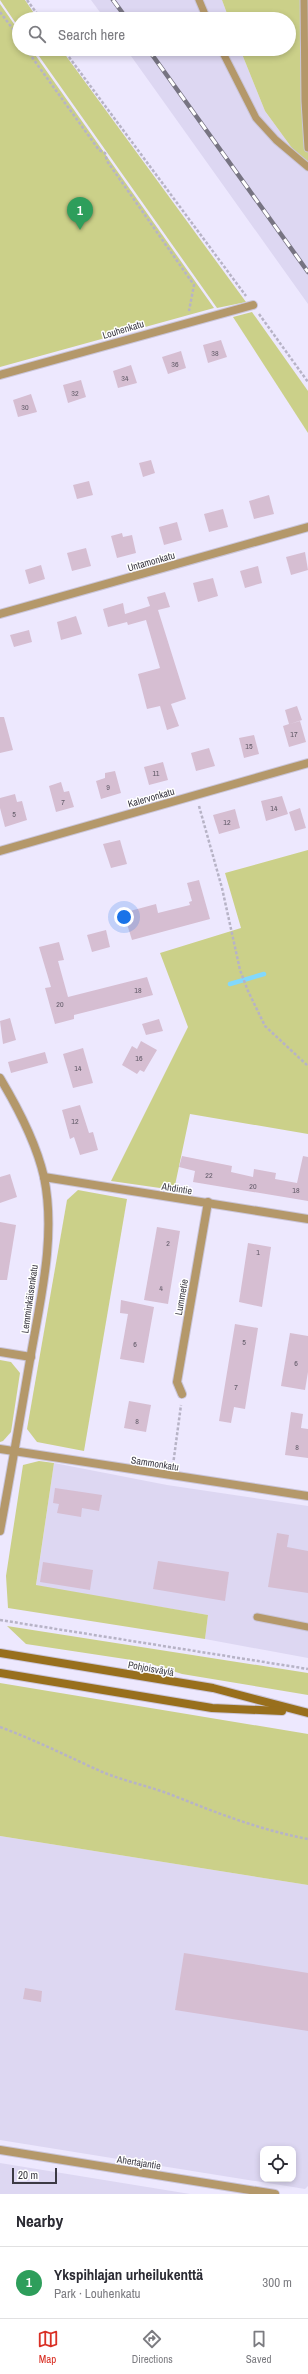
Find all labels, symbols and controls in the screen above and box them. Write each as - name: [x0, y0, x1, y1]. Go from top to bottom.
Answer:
- search box: [12, 12, 296, 56]
- icon: search: [26, 23, 48, 45]
- text: Search here: [58, 24, 125, 45]
- pin: 1: [67, 197, 93, 230]
- street label: Louhenkatu: [101, 317, 146, 342]
- house number: 38: [211, 348, 219, 358]
- house number: 36: [171, 359, 179, 369]
- house number: 34: [121, 373, 129, 383]
- house number: 32: [71, 388, 79, 398]
- house number: 30: [21, 402, 29, 412]
- street label: Untamonkatu: [126, 549, 176, 574]
- house number: 17: [290, 729, 298, 739]
- house number: 15: [245, 741, 253, 751]
- house number: 11: [153, 768, 160, 778]
- house number: 9: [106, 782, 110, 792]
- street label: Kalervonkatu: [126, 785, 176, 810]
- house number: 7: [61, 797, 65, 807]
- house number: 14: [270, 803, 278, 813]
- house number: 5: [12, 809, 16, 819]
- house number: 12: [223, 817, 231, 827]
- your location: [114, 907, 134, 927]
- house number: 18: [134, 985, 142, 995]
- house number: 20: [56, 999, 64, 1009]
- house number: 16: [135, 1053, 143, 1063]
- house number: 14: [74, 1063, 82, 1073]
- house number: 12: [71, 1116, 79, 1126]
- house number: 22: [205, 1170, 213, 1180]
- street label: Ahdintie: [160, 1180, 193, 1197]
- house number: 20: [249, 1181, 257, 1191]
- house number: 18: [292, 1185, 300, 1195]
- house number: 2: [166, 1238, 170, 1248]
- house number: 1: [256, 1247, 260, 1257]
- street label: Lemminkäisenkatu: [18, 1264, 41, 1334]
- street label: Lummetie: [172, 1278, 191, 1316]
- house number: 4: [159, 1283, 163, 1293]
- house number: 5: [242, 1337, 246, 1347]
- house number: 6: [133, 1339, 137, 1349]
- house number: 6: [294, 1358, 298, 1368]
- house number: 7: [234, 1382, 238, 1392]
- house number: 8: [135, 1416, 139, 1426]
- house number: 8: [295, 1442, 299, 1452]
- street label: Sammonkatu: [130, 1453, 180, 1474]
- street label: Pohjoisväylä: [127, 1658, 175, 1679]
- map controls: [260, 2146, 296, 2182]
- button: locate: [260, 2146, 296, 2182]
- street label: Ahertajantie: [115, 2152, 162, 2172]
- scale bar: [12, 2166, 57, 2185]
- text: 20 m: [18, 2168, 38, 2182]
- text: Nearby: [16, 2209, 63, 2232]
- text: Ykspihlajan urheilukenttä: [54, 2264, 203, 2285]
- text: 1: [26, 2274, 32, 2291]
- text: 300 m: [262, 2274, 292, 2291]
- text: Park · Louhenkatu: [54, 2285, 141, 2302]
- tab: Map: [37, 2328, 59, 2366]
- tab: Directions: [132, 2328, 173, 2366]
- tab: Saved: [246, 2328, 271, 2366]

